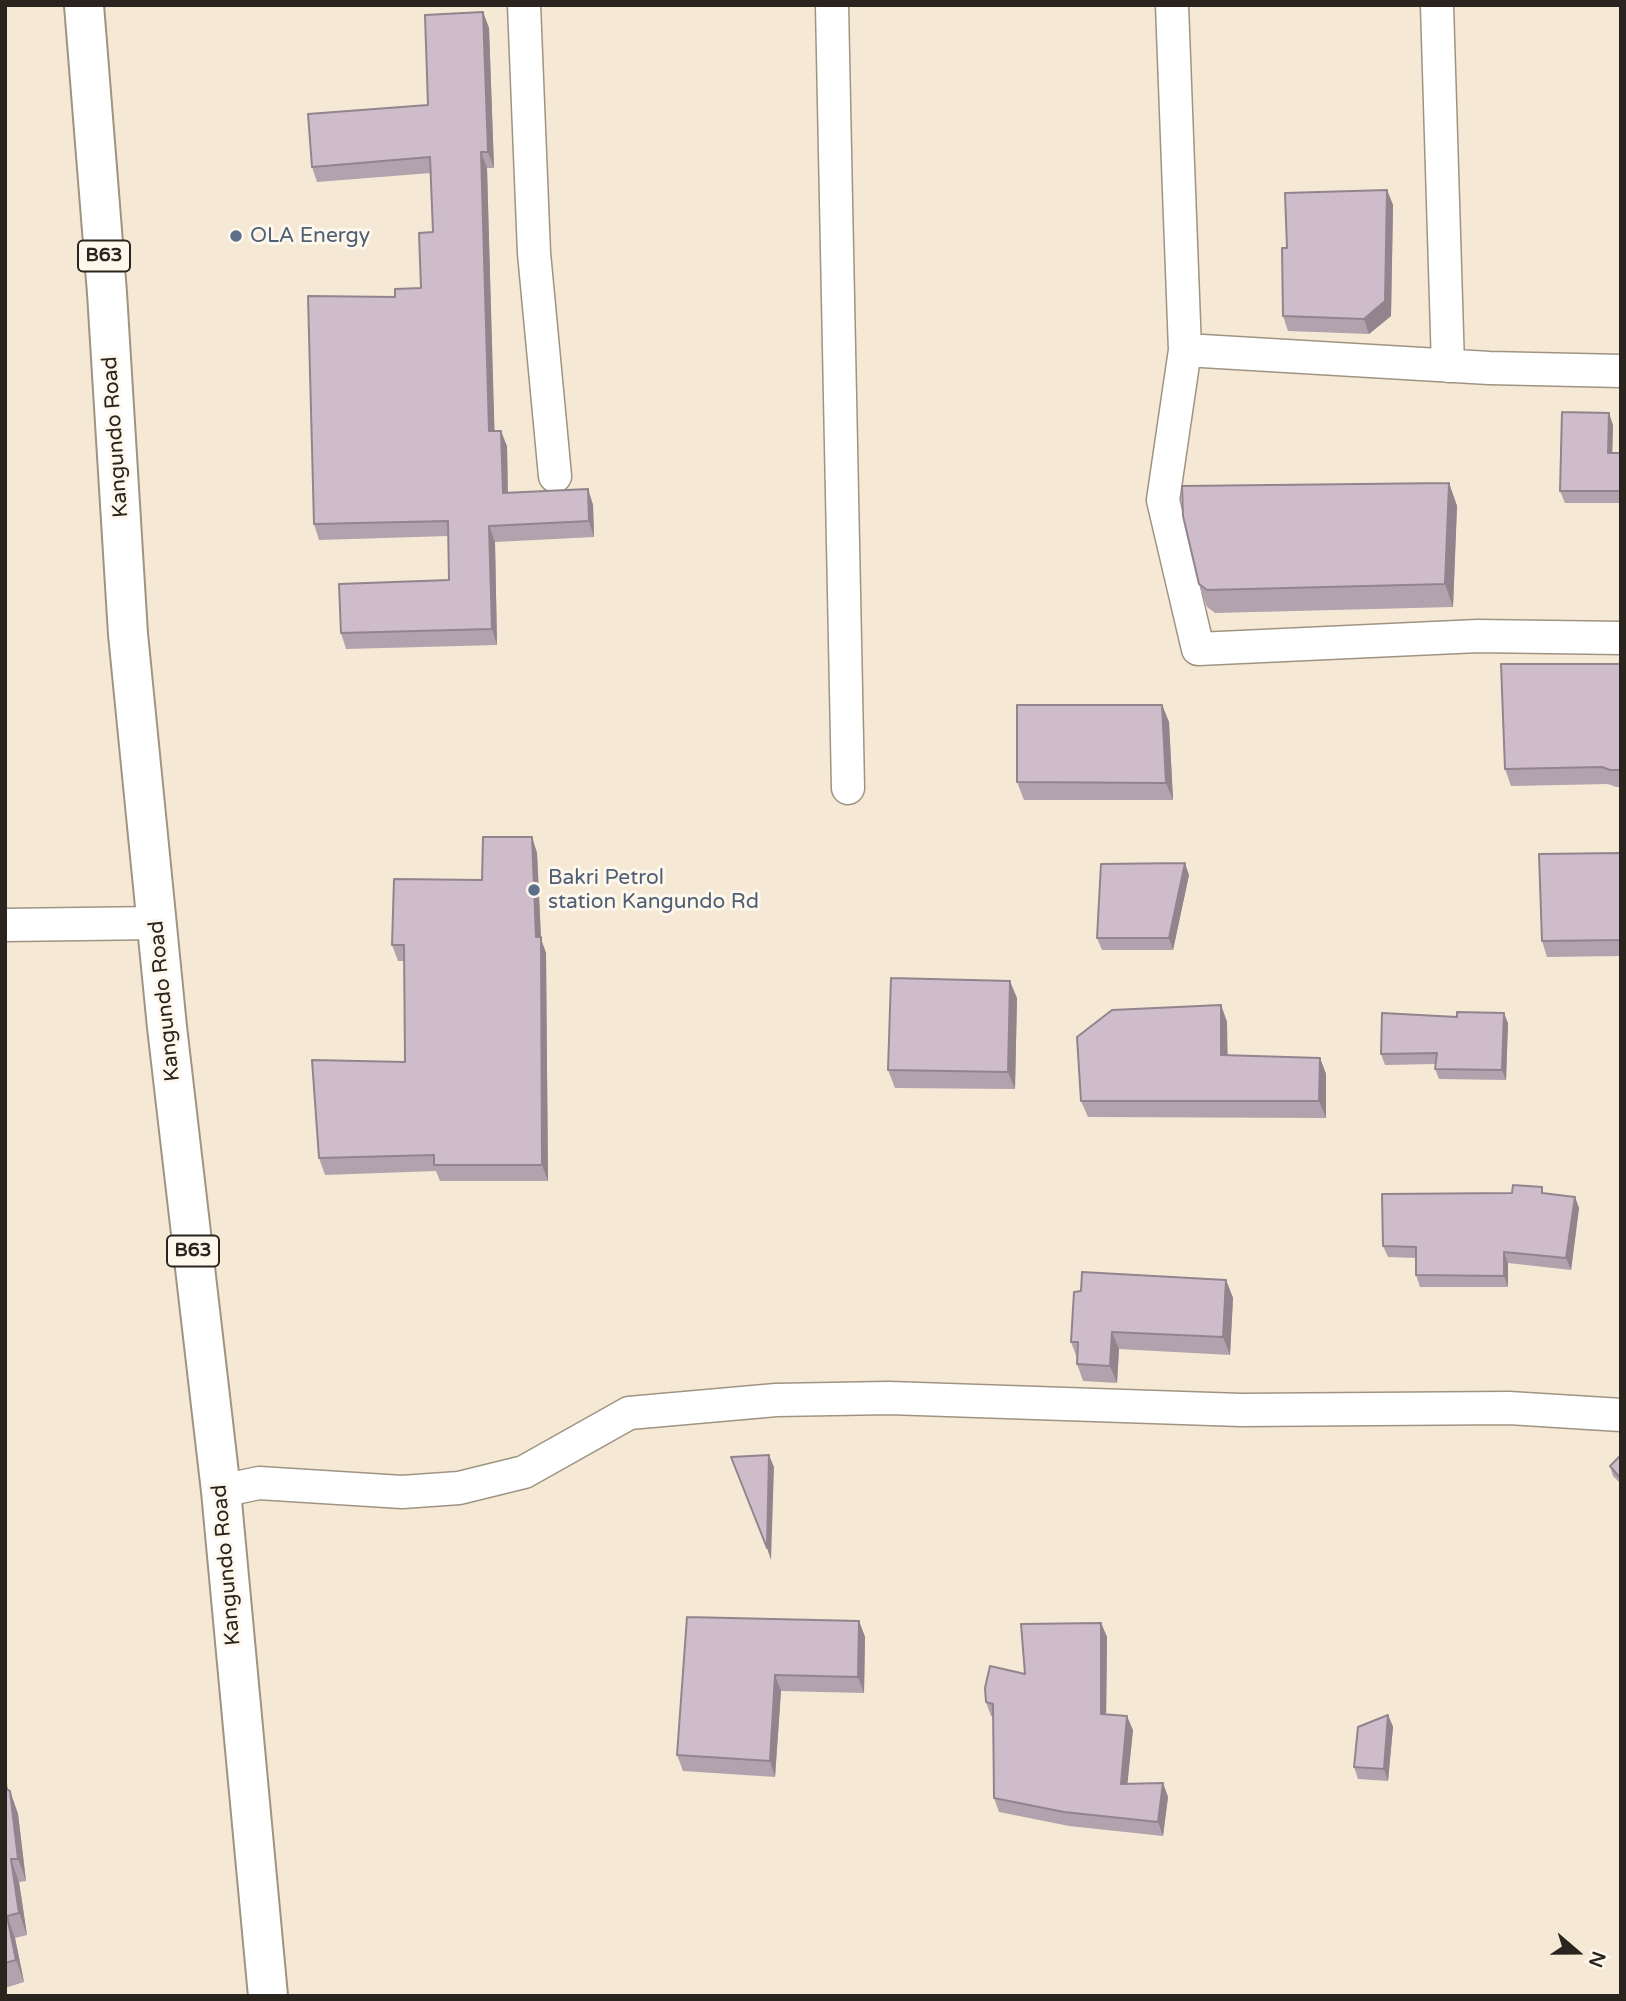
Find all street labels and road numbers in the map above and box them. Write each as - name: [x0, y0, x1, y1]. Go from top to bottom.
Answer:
- road number: B63: [78, 240, 130, 272]
- street label: Kangundo Road: [98, 355, 134, 519]
- street label: Kangundo Road: [144, 919, 186, 1083]
- road number: B63: [167, 1236, 219, 1266]
- street label: Kangundo Road: [207, 1483, 247, 1647]

